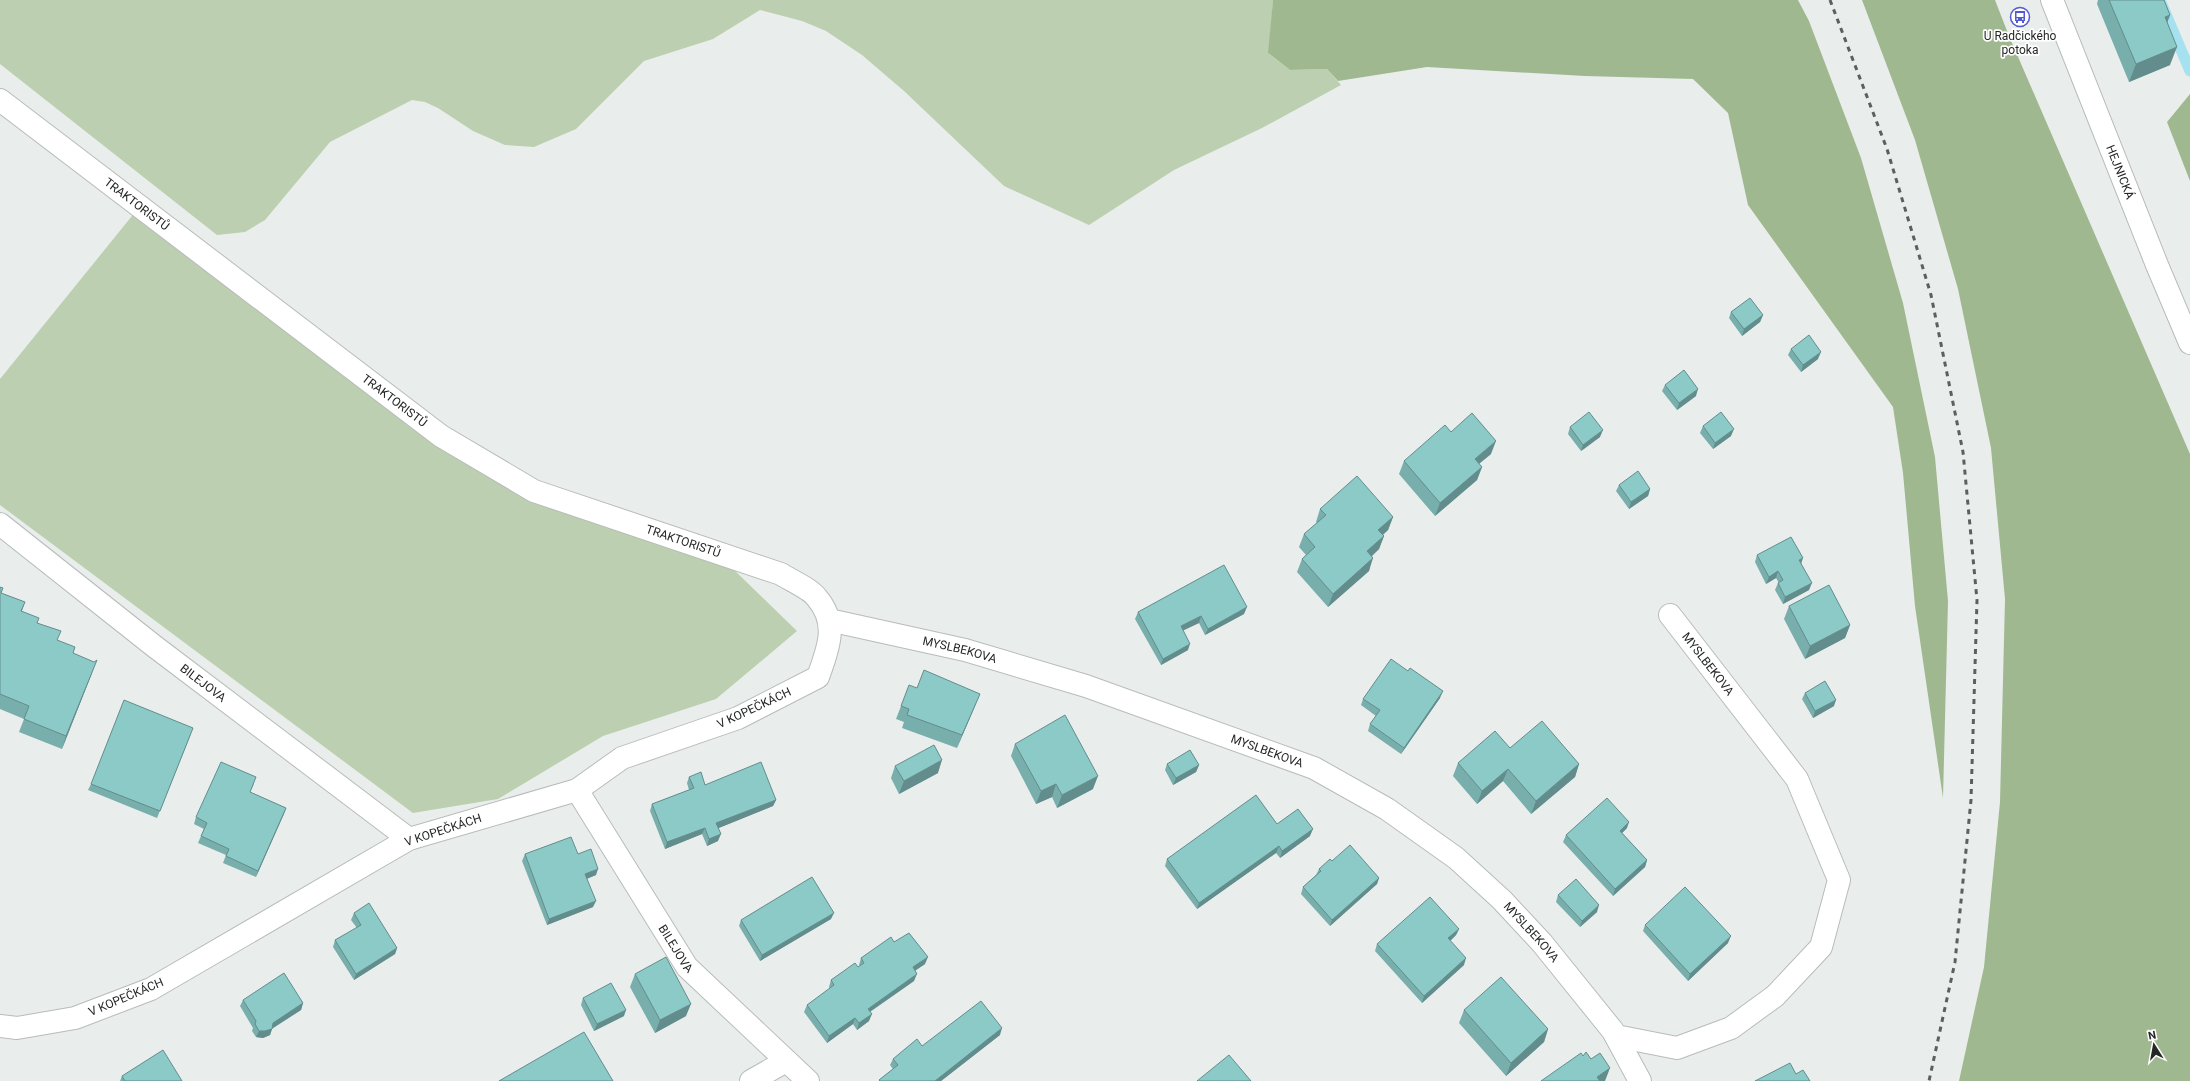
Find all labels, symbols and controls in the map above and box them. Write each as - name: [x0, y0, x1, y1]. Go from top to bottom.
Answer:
- bus stop icon: U Radčického potoka: [2009, 6, 2031, 28]
- place label: U Radčického potoka: [1984, 29, 2057, 57]
- street label: HEJNICKÁ: [2103, 143, 2138, 201]
- street label: TRAKTORISTŮ: [102, 175, 173, 233]
- street label: TRAKTORISTŮ: [359, 371, 431, 430]
- street label: TRAKTORISTŮ: [644, 522, 723, 560]
- street label: MYSLBEKOVA: [1679, 630, 1737, 698]
- street label: MYSLBEKOVA: [921, 634, 998, 666]
- street label: BILEJOVA: [177, 661, 229, 705]
- street label: V KOPEČKÁCH: [714, 684, 793, 731]
- street label: MYSLBEKOVA: [1229, 732, 1305, 771]
- street label: V KOPEČKÁCH: [402, 810, 483, 849]
- street label: MYSLBEKOVA: [1501, 899, 1562, 965]
- street label: BILEJOVA: [656, 922, 696, 976]
- street label: V KOPEČKÁCH: [86, 974, 166, 1019]
- north arrow: [2134, 1025, 2174, 1065]
- text: N: [2147, 1029, 2157, 1043]

